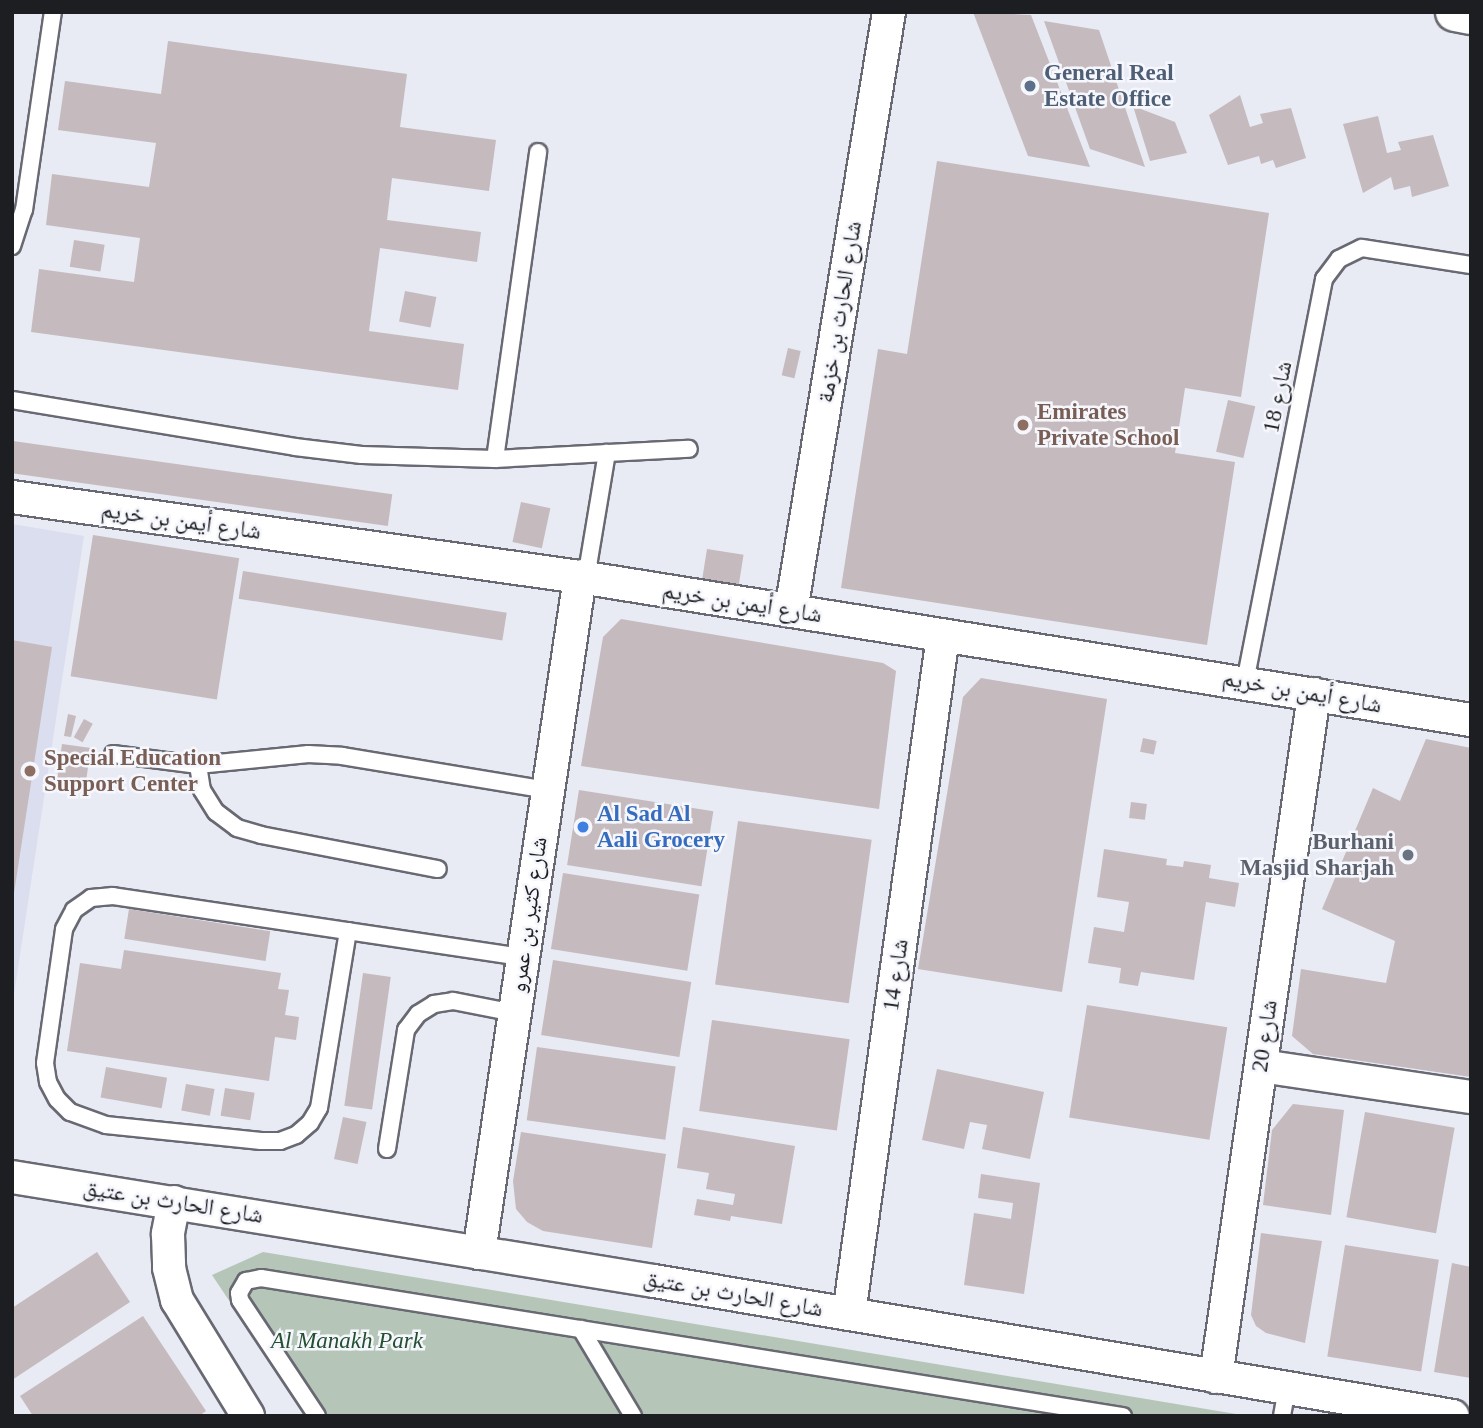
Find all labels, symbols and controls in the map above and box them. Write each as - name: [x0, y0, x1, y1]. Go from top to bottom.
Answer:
- place label: General Real Estate Office: [1044, 59, 1174, 113]
- marker: General Real Estate Office: [1022, 78, 1038, 94]
- street label: شارع الحارث بن خزمة: [812, 219, 868, 405]
- street label: شارع 18: [1258, 359, 1298, 435]
- place label: Emirates Private School: [1037, 398, 1179, 452]
- marker: Emirates Private School: [1015, 417, 1031, 433]
- street label: شارع أيمن بن خريم: [99, 496, 263, 546]
- street label: شارع أيمن بن خريم: [660, 577, 824, 629]
- street label: شارع أيمن بن خريم: [1220, 664, 1384, 720]
- place label: Special Education Support Center: [44, 744, 221, 798]
- marker: Special Education Support Center: [22, 763, 38, 779]
- place label: Al Sad Al Aali Grocery: [597, 800, 725, 854]
- marker: Al Sad Al Aali Grocery: [575, 819, 591, 835]
- place label: Burhani Masjid Sharjah: [1240, 828, 1394, 882]
- street label: شارع كثير بن عمرو: [504, 835, 554, 995]
- marker: Burhani Masjid Sharjah: [1400, 847, 1416, 863]
- street label: شارع 14: [877, 937, 915, 1013]
- street label: شارع 20: [1246, 998, 1284, 1074]
- street label: شارع الحارث بن عتيق: [81, 1174, 265, 1230]
- street label: شارع الحارث بن عتيق: [641, 1265, 825, 1323]
- park label: Al Manakh Park: [271, 1327, 423, 1355]

